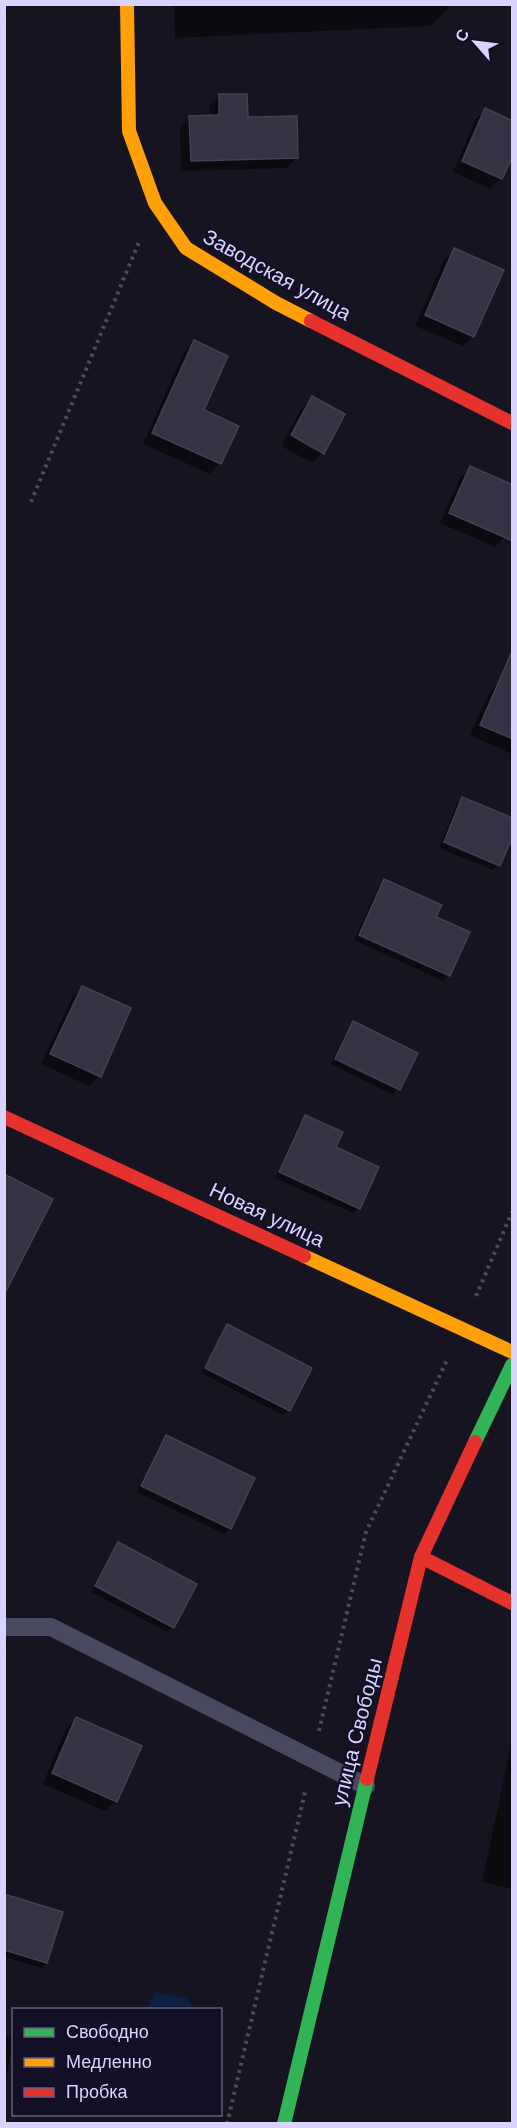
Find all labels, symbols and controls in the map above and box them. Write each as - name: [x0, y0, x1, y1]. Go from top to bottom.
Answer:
- north arrow: [445, 12, 505, 72]
- text: С: [450, 25, 474, 45]
- street label: Заводская улица: [198, 223, 356, 327]
- street label: Новая улица: [205, 1176, 329, 1254]
- street label: улица Свободы: [325, 1655, 389, 1809]
- legend: [12, 2008, 222, 2116]
- text: Свободно: [66, 2020, 149, 2044]
- text: Медленно: [66, 2050, 152, 2074]
- text: Пробка: [66, 2080, 129, 2104]

